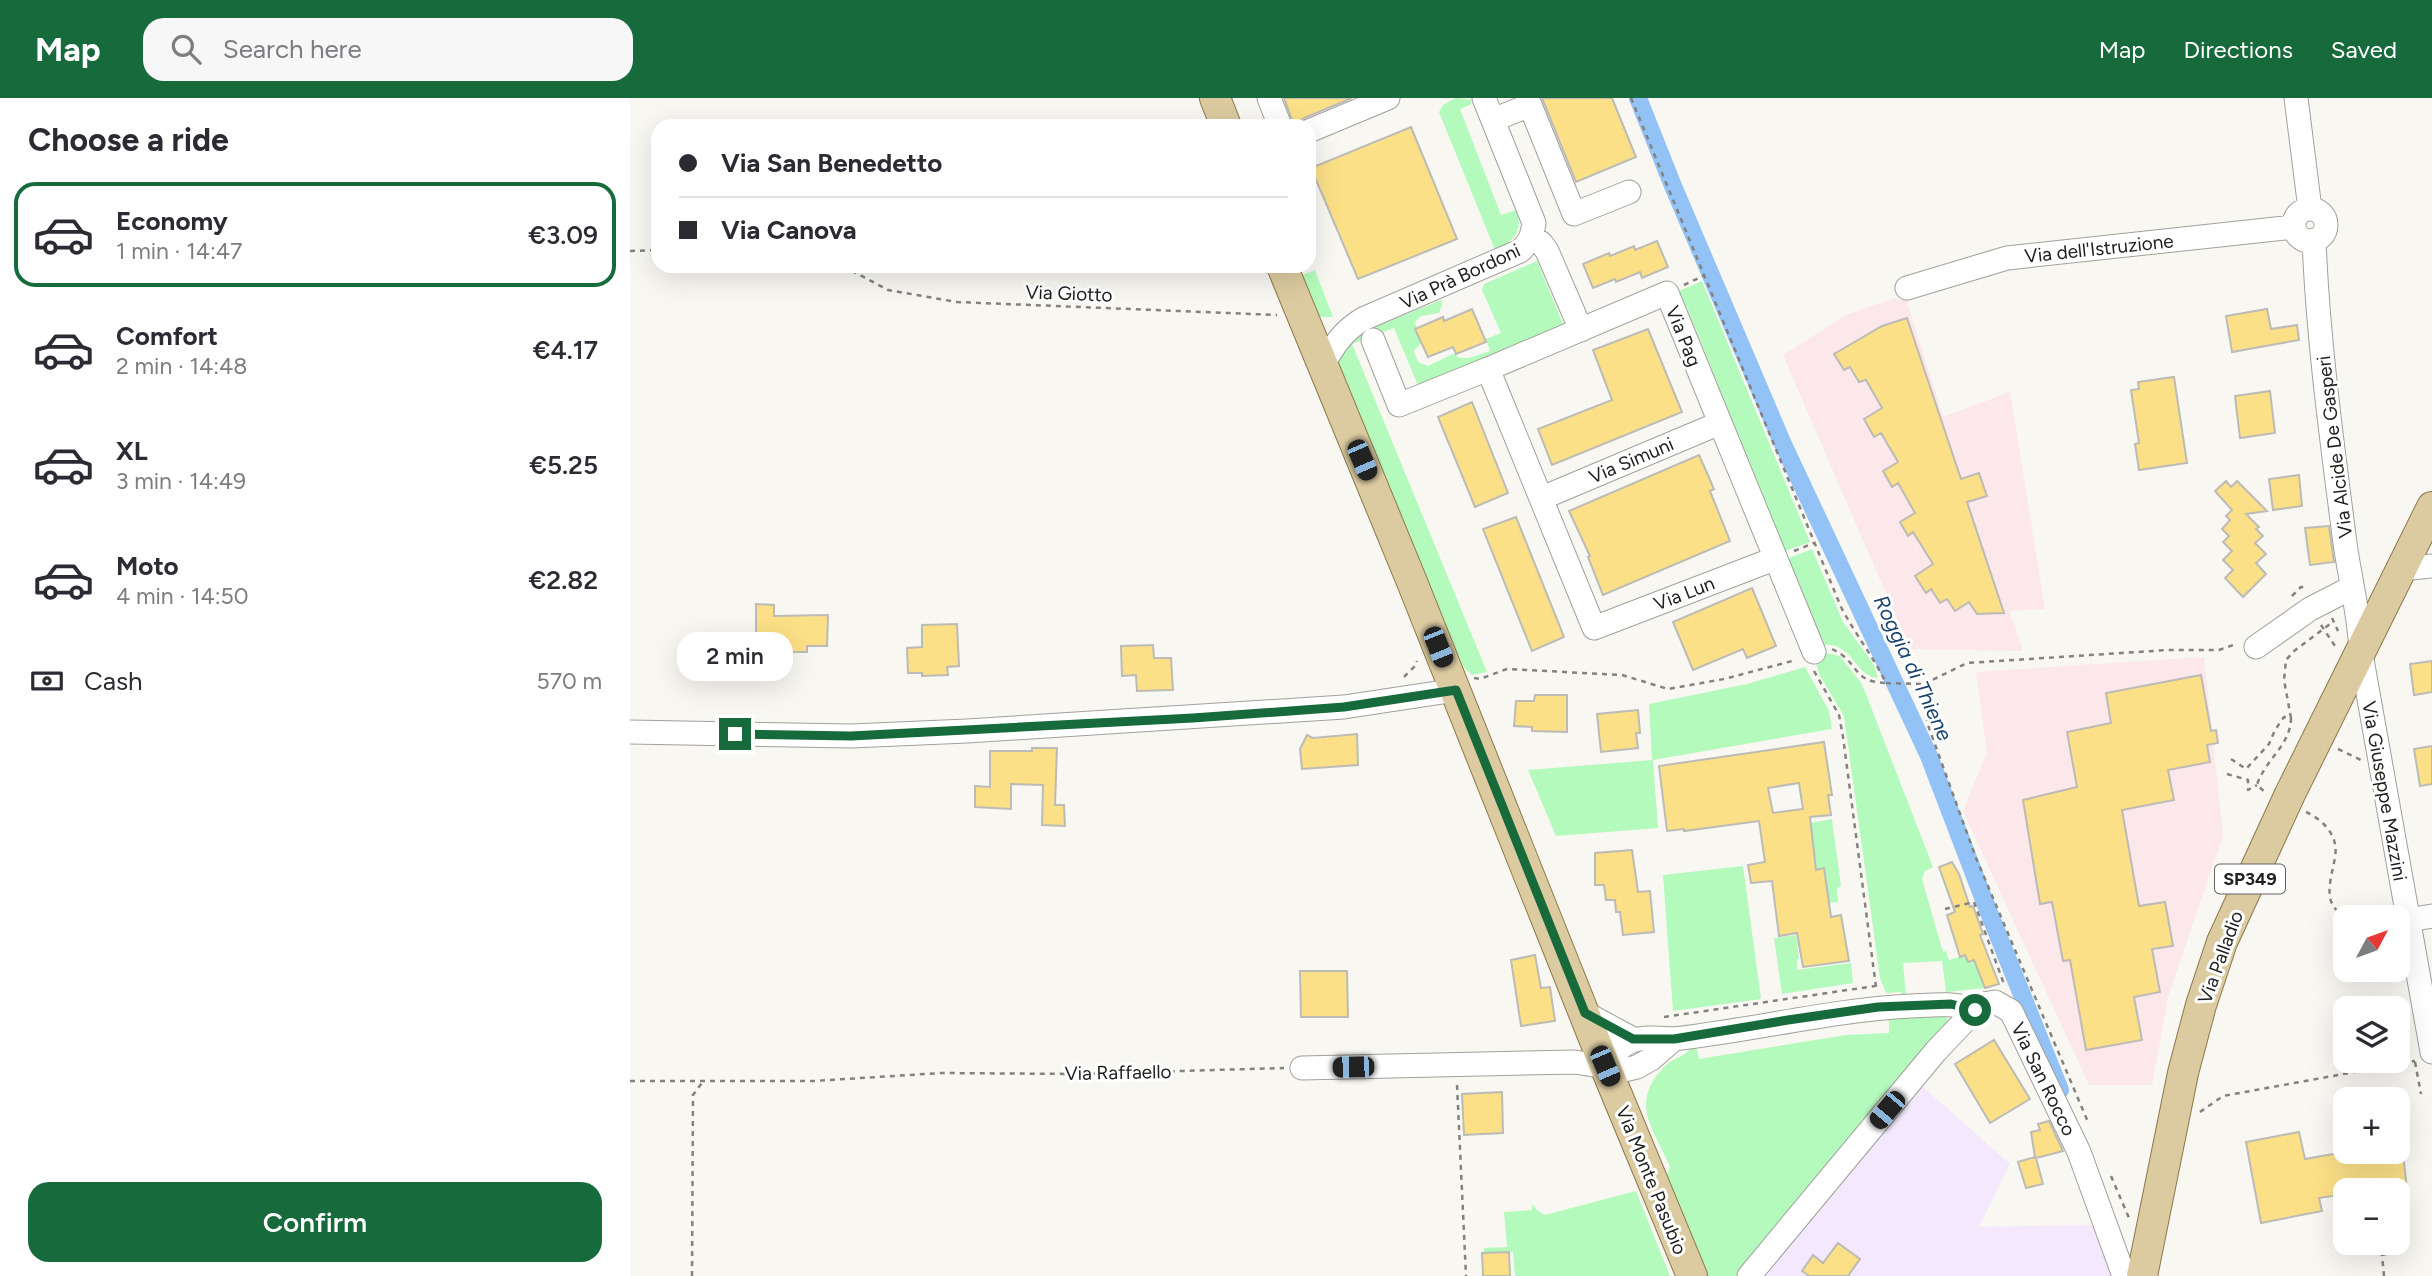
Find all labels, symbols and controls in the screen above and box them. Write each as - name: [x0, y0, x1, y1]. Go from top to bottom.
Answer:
- search box: [143, 18, 633, 81]
- text: Map: [35, 30, 101, 69]
- icon: search: [167, 30, 205, 68]
- text: Search here: [223, 33, 362, 65]
- text: Map: [2099, 35, 2145, 64]
- text: Directions: [2183, 35, 2293, 64]
- text: Saved: [2331, 35, 2397, 64]
- text: Choose a ride: [28, 121, 229, 159]
- text: Via San Benedetto: [721, 147, 942, 179]
- icon: car: [32, 203, 95, 266]
- text: Economy: [116, 205, 228, 237]
- text: Via Canova: [721, 214, 857, 246]
- text: €3.09: [528, 219, 598, 251]
- street label: Via dell'Istruzione: [2023, 229, 2175, 268]
- text: 1 min · 14:47: [116, 237, 242, 265]
- street label: Via Prà Bordoni: [1396, 239, 1524, 314]
- street label: Via Giotto: [1025, 280, 1113, 307]
- street label: Via Pag: [1661, 302, 1706, 370]
- icon: car: [32, 318, 95, 381]
- text: Comfort: [116, 320, 218, 352]
- text: €4.17: [533, 334, 598, 366]
- text: 2 min · 14:48: [116, 352, 248, 380]
- street label: Via Alcide De Gasperi: [2312, 354, 2357, 539]
- street label: Via Simuni: [1585, 432, 1677, 489]
- icon: car: [32, 433, 95, 496]
- text: XL: [116, 435, 148, 467]
- car: [1345, 437, 1380, 483]
- text: €5.25: [529, 449, 598, 481]
- text: 3 min · 14:49: [116, 467, 246, 495]
- icon: car: [32, 548, 95, 611]
- text: Moto: [116, 550, 179, 582]
- text: €2.82: [529, 564, 598, 596]
- street label: Via Lun: [1651, 571, 1718, 615]
- text: 4 min · 14:50: [116, 582, 248, 610]
- water label: Roggia di Thiene: [1869, 591, 1958, 745]
- car: [1421, 624, 1456, 670]
- callout: 2 min: [677, 632, 793, 682]
- text: 2 min: [706, 642, 764, 670]
- icon: cash: [28, 662, 66, 700]
- text: Cash: [84, 665, 143, 697]
- text: 570 m: [536, 667, 602, 695]
- street label: Via Giuseppe Mazzini: [2357, 699, 2412, 883]
- route end: [719, 718, 751, 750]
- road number: SP349: [2215, 864, 2285, 894]
- north arrow: [2333, 905, 2410, 982]
- map controls: [2333, 905, 2410, 1255]
- street label: Via Palladio: [2193, 908, 2248, 1007]
- route start: [1959, 994, 1991, 1026]
- button: layers: [2333, 996, 2410, 1073]
- street label: Via San Rocco: [2006, 1019, 2081, 1140]
- car: [1588, 1043, 1623, 1089]
- car: [1332, 1056, 1375, 1078]
- street label: Via Raffaello: [1064, 1060, 1172, 1085]
- car: [1866, 1087, 1909, 1133]
- button: +: [2333, 1087, 2410, 1164]
- street label: Via Monte Pasubio: [1611, 1102, 1692, 1258]
- button: −: [2333, 1178, 2410, 1255]
- button: Confirm: [28, 1182, 602, 1262]

